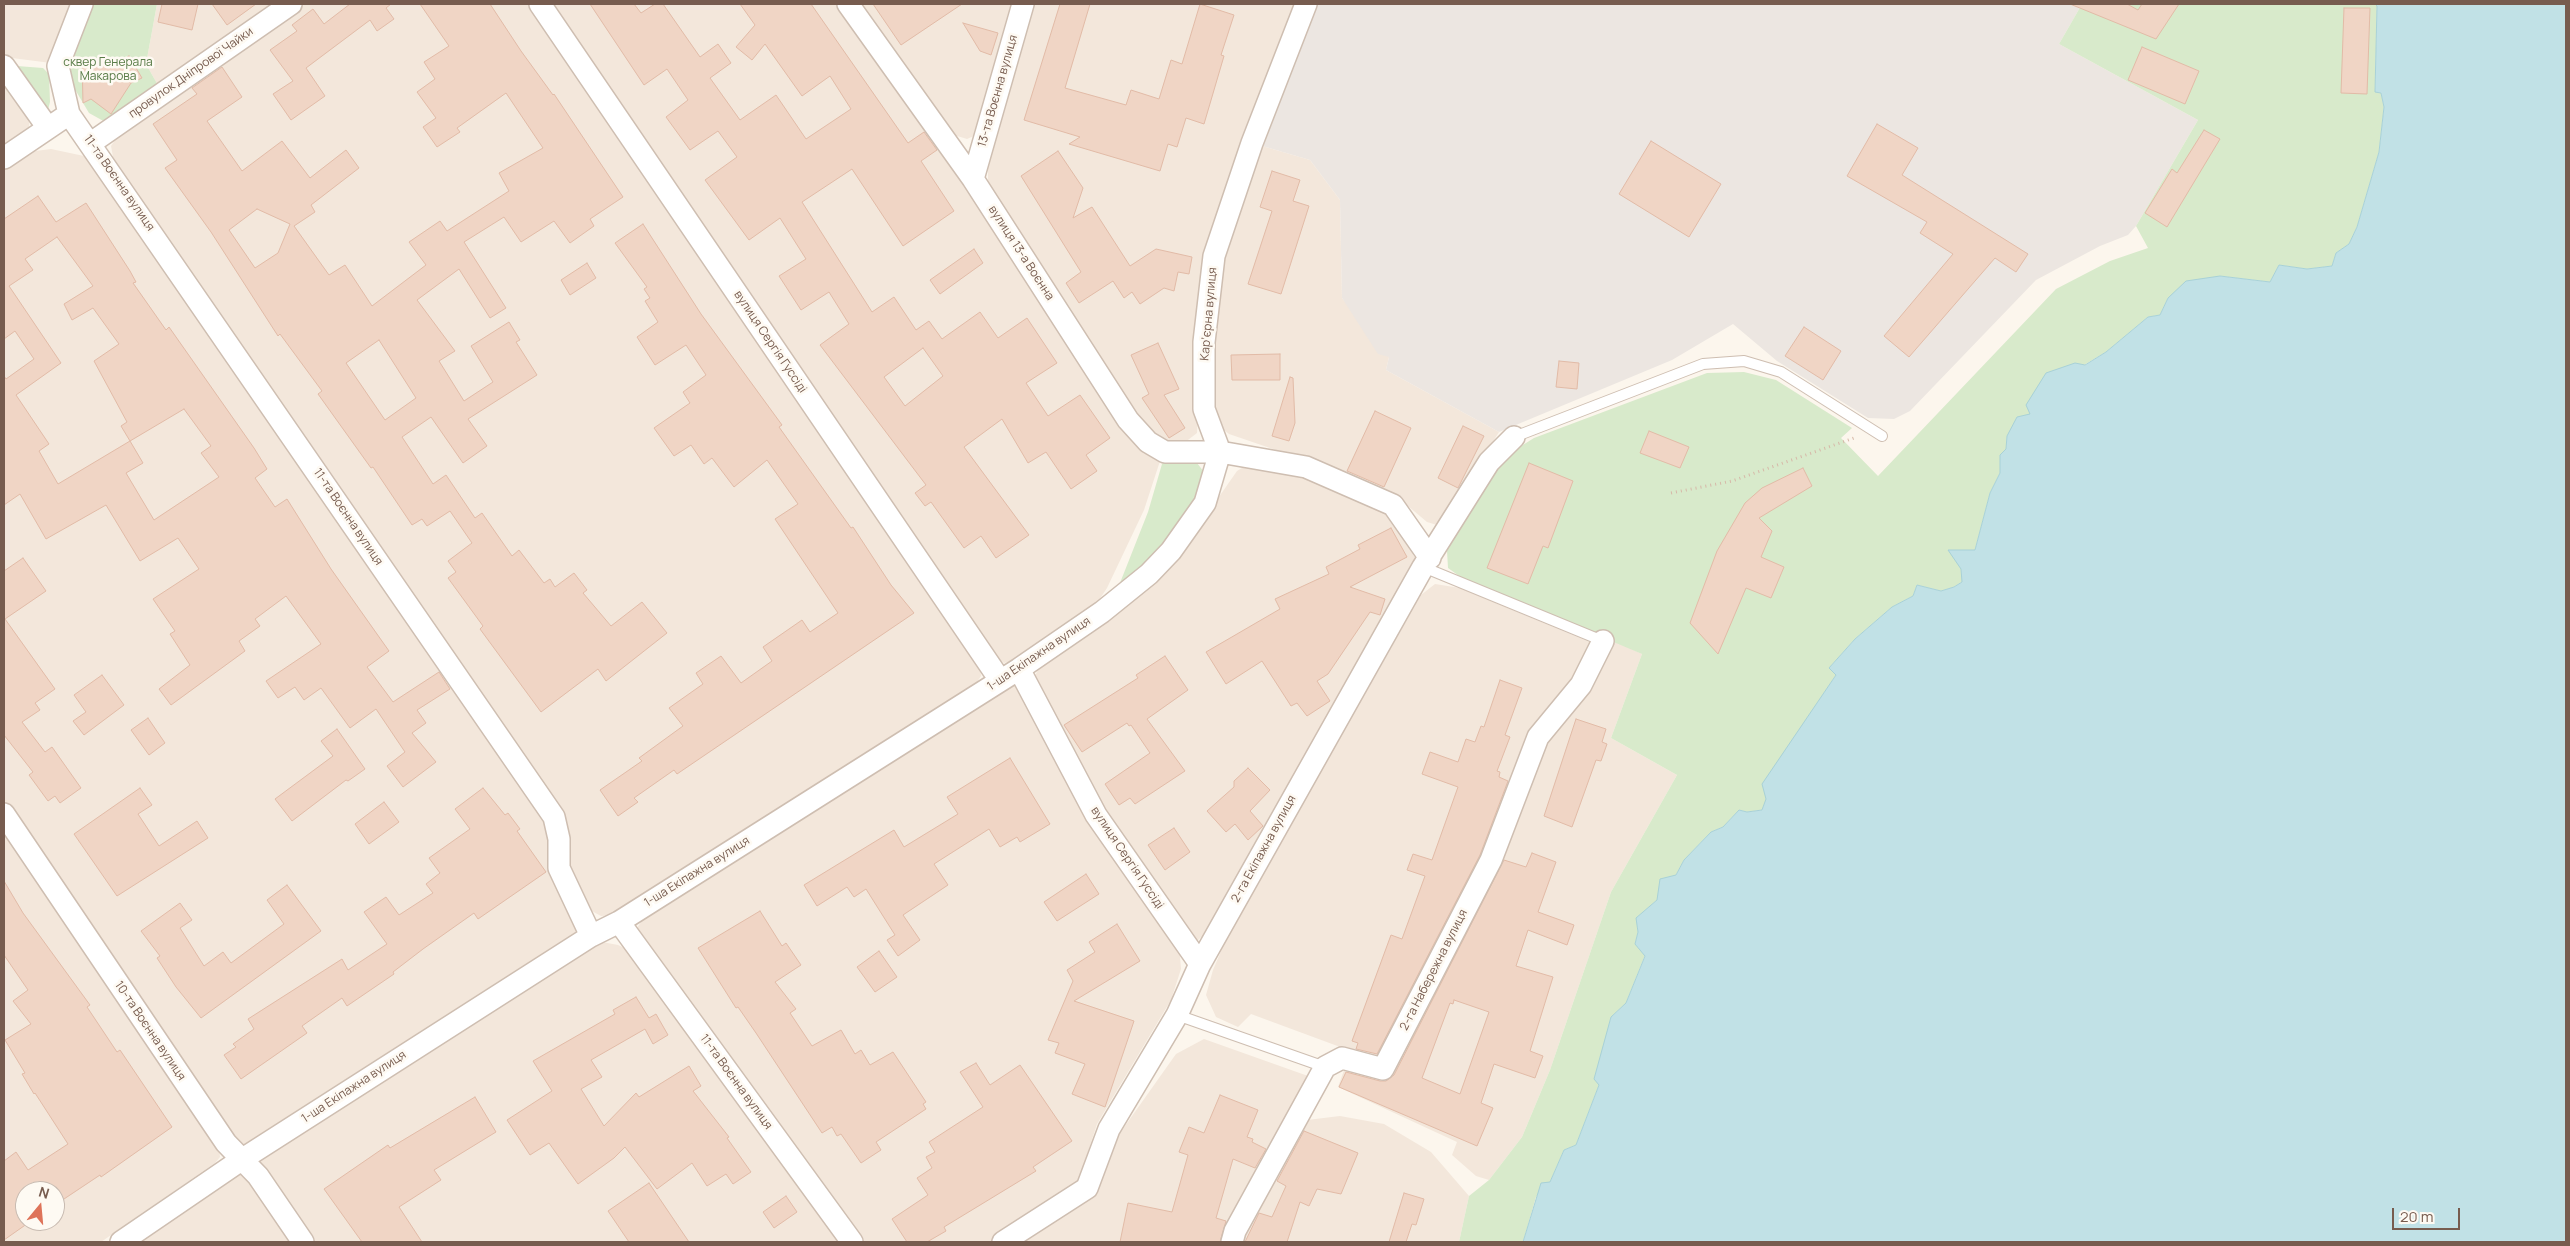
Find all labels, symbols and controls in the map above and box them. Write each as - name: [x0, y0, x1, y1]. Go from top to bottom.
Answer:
- street label: провулок Дніпрової Чайки: [126, 25, 256, 121]
- street label: 13-та Воєнна вулиця: [975, 33, 1021, 149]
- park label: сквер Генерала Макарова: [63, 56, 153, 84]
- street label: 11-та Воєнна вулиця: [80, 132, 158, 234]
- street label: вулиця 13-а Воєнна: [985, 203, 1057, 303]
- street label: Карʼєрна вулиця: [1198, 267, 1220, 361]
- street label: вулиця Сергія Гуссіді: [730, 288, 810, 396]
- street label: 11-та Воєнна вулиця: [310, 466, 386, 568]
- street label: 1-ша Екіпажна вулиця: [984, 614, 1094, 694]
- street label: 2-га Екіпажна вулиця: [1229, 793, 1299, 905]
- street label: вулиця Сергія Гуссіді: [1087, 804, 1167, 912]
- street label: 1-ша Екіпажна вулиця: [642, 834, 752, 910]
- street label: 2-га Набережна вулиця: [1397, 907, 1471, 1033]
- street label: 10-та Воєнна вулиця: [111, 979, 189, 1083]
- street label: 11-та Воєнна вулиця: [697, 1032, 775, 1132]
- street label: 1-ша Екіпажна вулиця: [299, 1048, 409, 1126]
- north arrow: [15, 1181, 65, 1231]
- text: N: [37, 1182, 52, 1203]
- scale bar: [2395, 1198, 2462, 1230]
- text: 20 m: [2400, 1206, 2433, 1227]

